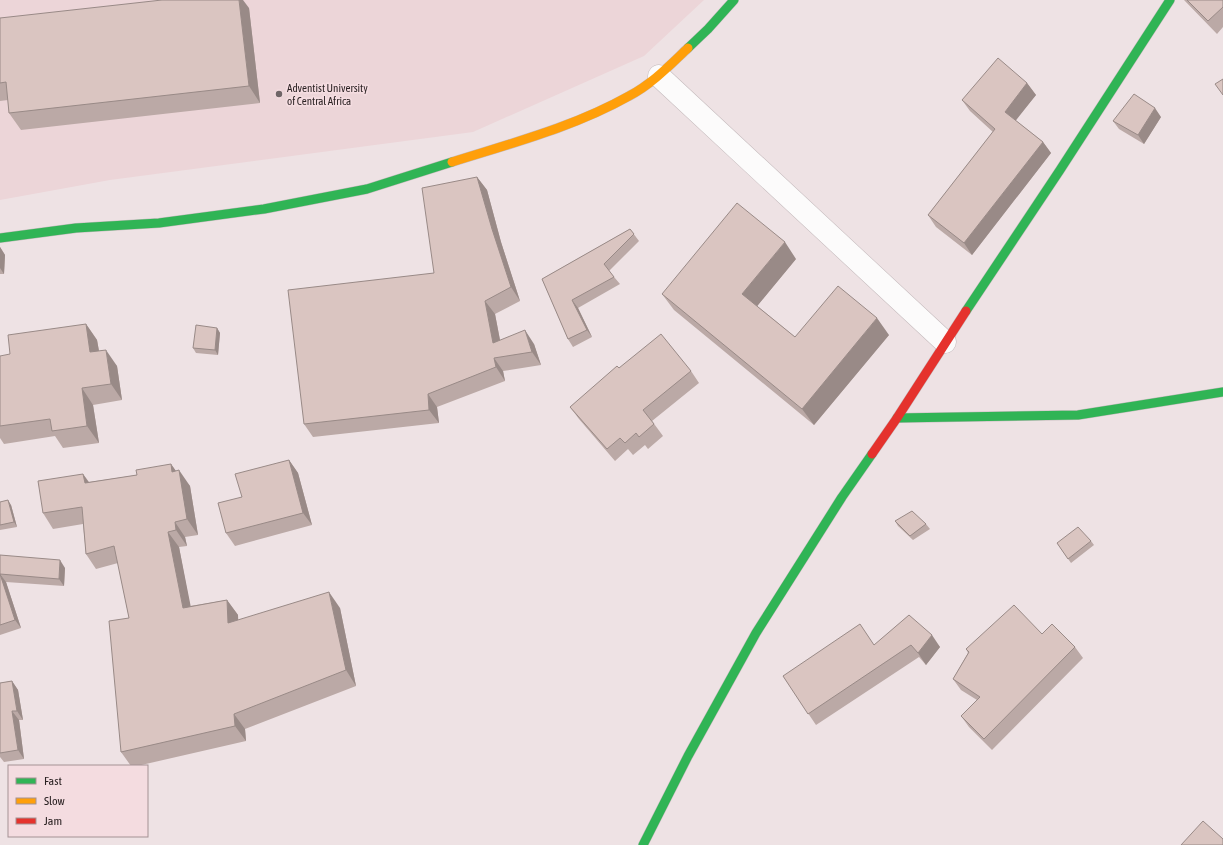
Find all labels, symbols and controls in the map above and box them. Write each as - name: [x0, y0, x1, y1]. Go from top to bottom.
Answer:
- place label: Adventist University of Central Africa: [287, 82, 368, 107]
- marker: Adventist University of Central Africa: [274, 89, 284, 99]
- legend: [8, 765, 148, 837]
- text: Fast: [44, 774, 62, 788]
- text: Slow: [44, 794, 65, 808]
- text: Jam: [44, 814, 62, 828]

